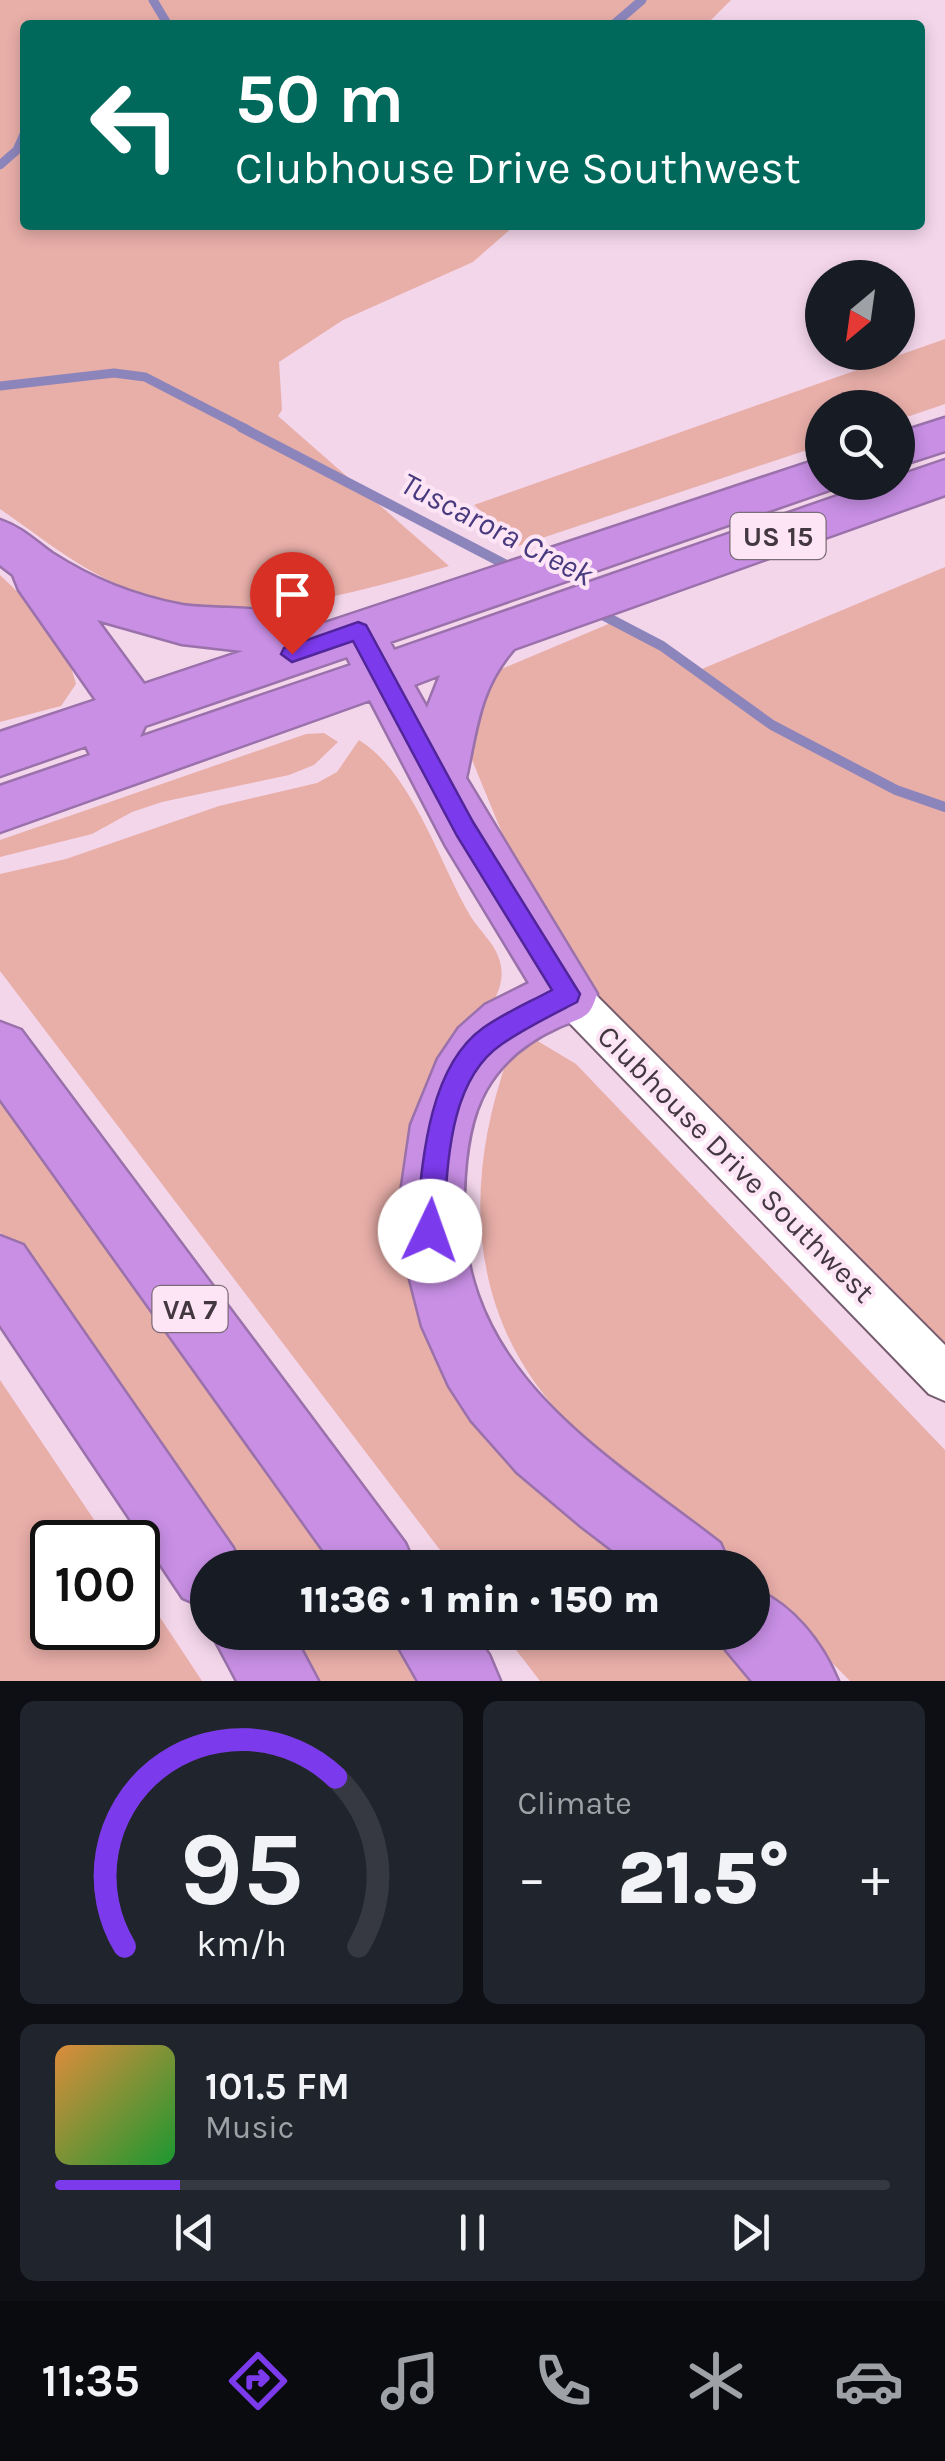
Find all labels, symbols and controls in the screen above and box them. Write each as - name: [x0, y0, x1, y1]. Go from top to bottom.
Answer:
- text: 50 m: [235, 58, 404, 140]
- icon: left: [70, 60, 200, 190]
- text: Clubhouse Drive Southwest: [235, 142, 801, 194]
- north arrow: [805, 260, 915, 370]
- map controls: [805, 260, 915, 500]
- button: search: [805, 390, 915, 500]
- water label: Tuscarora Creek: [395, 465, 600, 594]
- road number: US 15: [730, 513, 826, 559]
- pin: [250, 552, 335, 655]
- icon: arrive: [265, 567, 320, 622]
- street label: Clubhouse Drive Southwest: [590, 1018, 882, 1310]
- position arrow: [378, 1179, 482, 1283]
- road number: VA 7: [152, 1286, 228, 1332]
- speed limit sign: 100: [30, 1520, 160, 1650]
- text: 11:36 · 1 min · 150 m: [300, 1577, 660, 1622]
- text: Climate: [518, 1785, 632, 1822]
- text: 95: [179, 1809, 303, 1930]
- text: 21.5°: [617, 1834, 790, 1922]
- text: −: [518, 1846, 546, 1910]
- text: +: [861, 1846, 890, 1910]
- text: km/h: [196, 1923, 287, 1965]
- text: 101.5 FM: [205, 2064, 350, 2109]
- text: Music: [205, 2109, 294, 2146]
- icon: previous: [167, 2205, 222, 2260]
- icon: pause: [445, 2205, 500, 2260]
- icon: next: [723, 2205, 778, 2260]
- icon: directions: [223, 2346, 293, 2416]
- icon: music: [375, 2346, 445, 2416]
- icon: phone: [528, 2346, 598, 2416]
- icon: climate: [681, 2346, 751, 2416]
- icon: car: [834, 2346, 904, 2416]
- text: 11:35: [41, 2355, 140, 2407]

